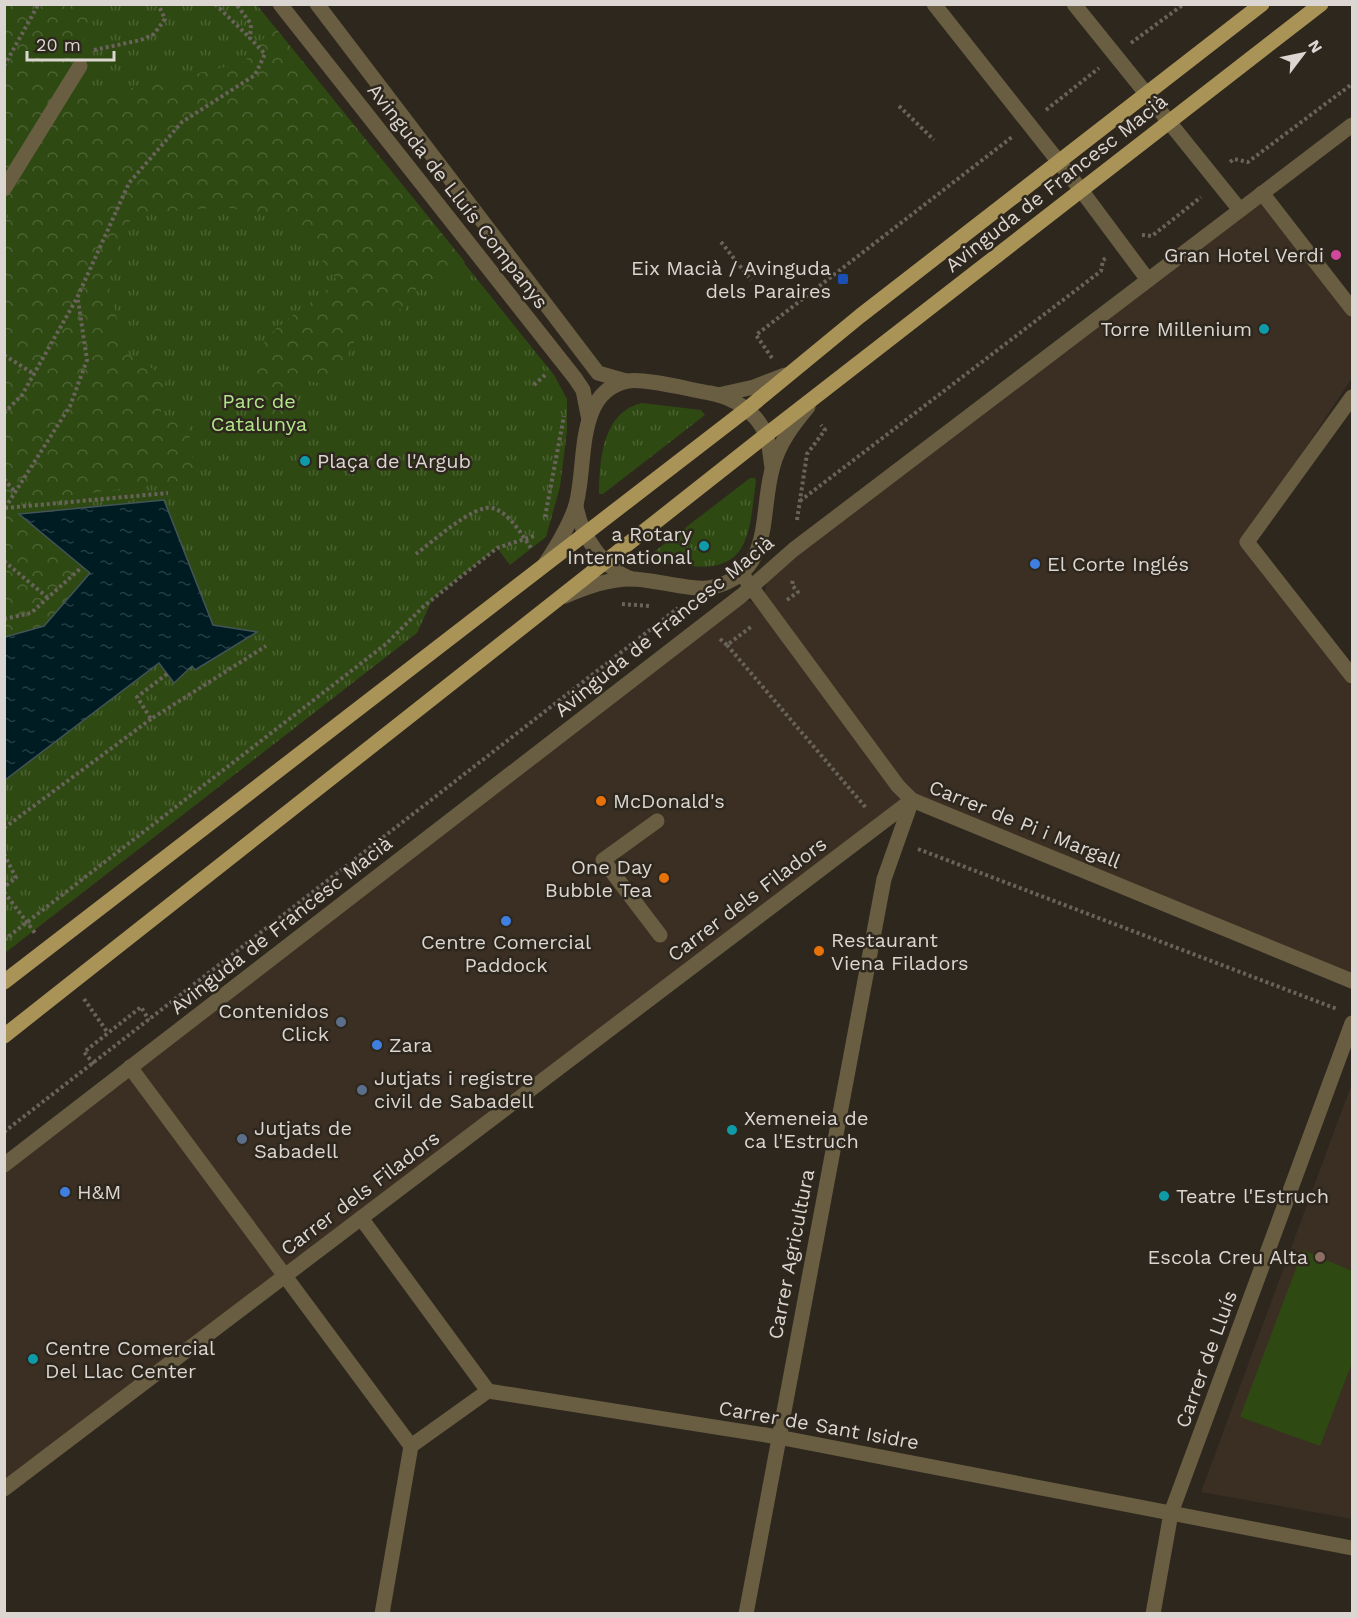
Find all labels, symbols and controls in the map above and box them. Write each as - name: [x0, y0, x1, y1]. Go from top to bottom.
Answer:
- scale bar: [27, 24, 114, 62]
- north arrow: [1273, 24, 1333, 84]
- text: 20 m: [36, 34, 81, 55]
- text: N: [1304, 36, 1326, 56]
- street label: Avinguda de Lluís Companys: [363, 79, 553, 313]
- street label: Avinguda de Francesc Macià: [940, 89, 1172, 277]
- place label: Gran Hotel Verdi: [1164, 243, 1324, 267]
- marker: Gran Hotel Verdi: [1329, 248, 1343, 262]
- place label: Eix Macià / Avinguda dels Paraires: [631, 256, 831, 303]
- marker: Eix Macià / Avinguda dels Paraires: [836, 272, 850, 286]
- place label: Torre Millenium: [1100, 317, 1252, 341]
- marker: Torre Millenium: [1257, 322, 1271, 336]
- park label: Parc de Catalunya: [211, 389, 307, 436]
- place label: Plaça de l'Argub: [317, 449, 471, 473]
- marker: Plaça de l'Argub: [298, 454, 312, 468]
- place label: a Rotary International: [567, 522, 693, 569]
- street label: Avinguda de Francesc Macià: [550, 530, 778, 722]
- marker: a Rotary International: [697, 539, 711, 553]
- place label: El Corte Inglés: [1047, 552, 1189, 576]
- marker: El Corte Inglés: [1028, 557, 1042, 571]
- street label: Carrer de Pi i Margall: [926, 775, 1124, 873]
- place label: McDonald's: [613, 789, 725, 813]
- marker: McDonald's: [594, 794, 608, 808]
- street label: Avinguda de Francesc Macià: [165, 831, 397, 1019]
- street label: Carrer dels Filadors: [663, 832, 831, 966]
- place label: One Day Bubble Tea: [545, 855, 653, 902]
- marker: One Day Bubble Tea: [657, 871, 671, 885]
- marker: Centre Comercial Paddock: [499, 914, 513, 928]
- place label: Restaurant Viena Filadors: [831, 928, 969, 975]
- place label: Centre Comercial Paddock: [421, 930, 591, 977]
- marker: Restaurant Viena Filadors: [812, 944, 826, 958]
- place label: Contenidos Click: [218, 999, 329, 1046]
- marker: Contenidos Click: [334, 1015, 348, 1029]
- place label: Zara: [389, 1033, 432, 1057]
- marker: Zara: [370, 1038, 384, 1052]
- place label: Jutjats i registre civil de Sabadell: [374, 1066, 534, 1113]
- marker: Jutjats i registre civil de Sabadell: [355, 1083, 369, 1097]
- place label: Xemeneia de ca l'Estruch: [744, 1106, 868, 1153]
- place label: Jutjats de Sabadell: [254, 1116, 352, 1163]
- marker: Xemeneia de ca l'Estruch: [725, 1123, 739, 1137]
- street label: Carrer dels Filadors: [276, 1126, 444, 1260]
- marker: Jutjats de Sabadell: [235, 1132, 249, 1146]
- street label: Carrer Agricultura: [763, 1167, 819, 1341]
- place label: H&M: [77, 1180, 121, 1204]
- place label: Teatre l'Estruch: [1176, 1184, 1329, 1208]
- marker: H&M: [58, 1185, 72, 1199]
- marker: Teatre l'Estruch: [1157, 1189, 1171, 1203]
- place label: Escola Creu Alta: [1148, 1245, 1308, 1269]
- marker: Escola Creu Alta: [1313, 1250, 1327, 1264]
- street label: Carrer de Lluís: [1170, 1287, 1242, 1431]
- place label: Centre Comercial Del Llac Center: [45, 1336, 215, 1383]
- marker: Centre Comercial Del Llac Center: [26, 1352, 40, 1366]
- street label: Carrer de Sant Isidre: [717, 1396, 921, 1454]

